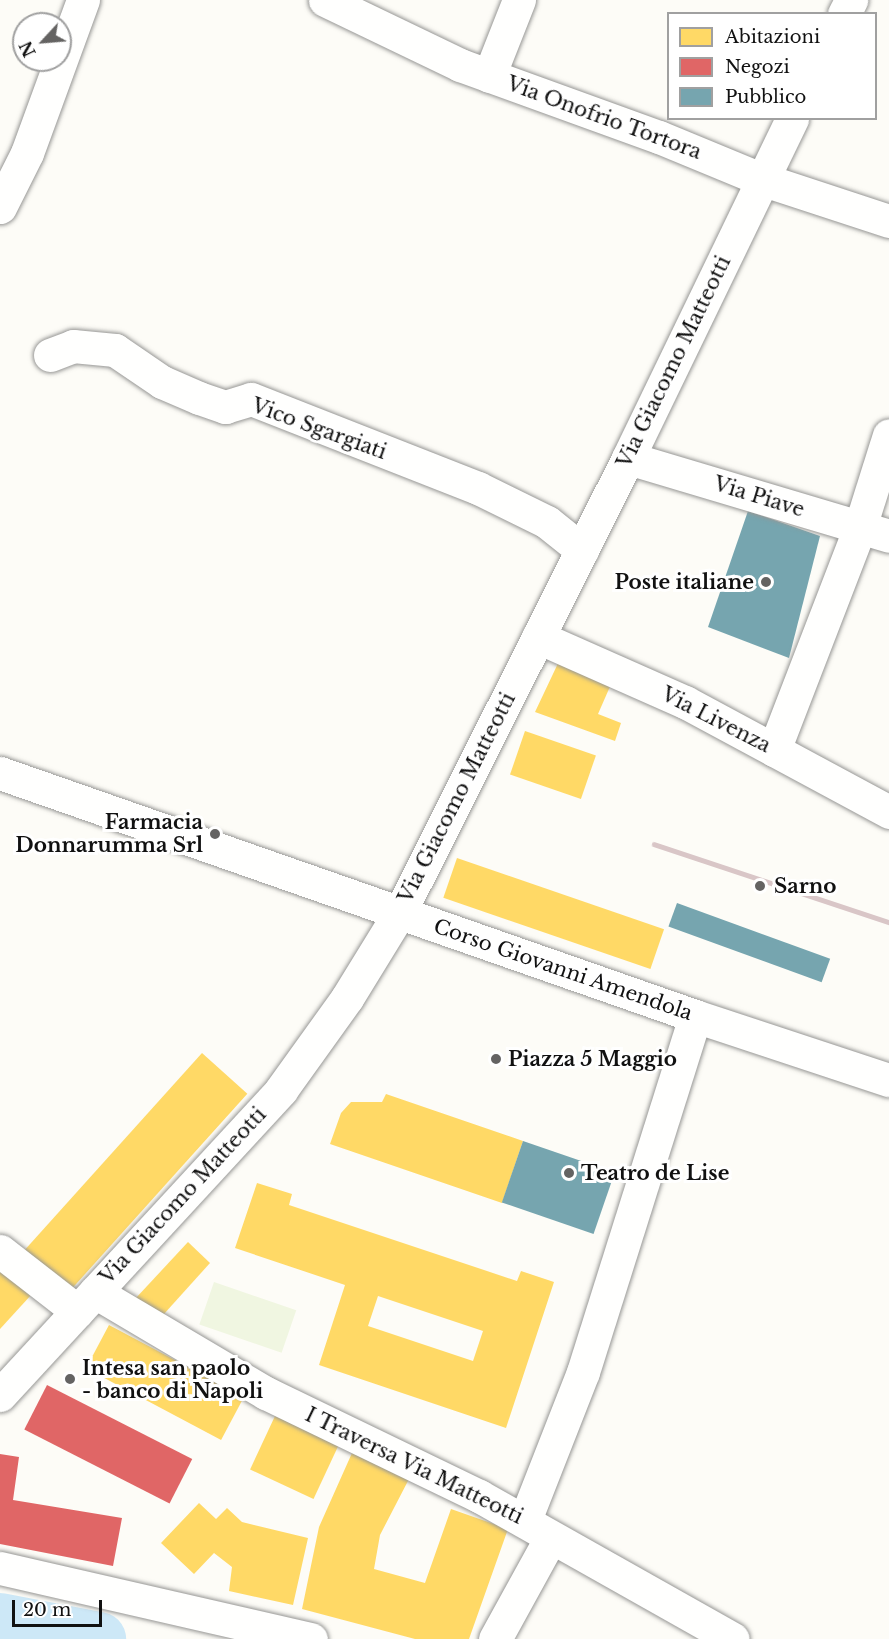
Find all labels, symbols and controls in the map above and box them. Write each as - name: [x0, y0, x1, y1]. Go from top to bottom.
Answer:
- north arrow: [12, 12, 72, 72]
- legend: [667, 12, 877, 120]
- text: Abitazioni: [725, 26, 820, 48]
- text: N: [15, 38, 40, 60]
- text: Negozi: [725, 56, 790, 78]
- street label: Via Onofrio Tortora: [503, 71, 705, 165]
- text: Pubblico: [725, 86, 806, 108]
- street label: Via Giacomo Matteotti: [612, 252, 736, 472]
- street label: Vico Sgargiati: [248, 394, 390, 464]
- street label: Via Piave: [711, 472, 807, 522]
- place label: Poste italiane: [615, 570, 754, 594]
- marker: Poste italiane: [759, 575, 773, 589]
- street label: Via Livenza: [657, 682, 775, 758]
- street label: Via Giacomo Matteotti: [393, 689, 521, 907]
- place label: Farmacia Donnarumma Srl: [15, 810, 203, 857]
- marker: Farmacia Donnarumma Srl: [208, 827, 222, 841]
- place label: Sarno: [774, 874, 836, 898]
- marker: Sarno: [751, 877, 769, 895]
- street label: Corso Giovanni Amendola: [430, 914, 696, 1026]
- place label: Piazza 5 Maggio: [508, 1047, 677, 1071]
- marker: Piazza 5 Maggio: [489, 1052, 503, 1066]
- street label: Via Giacomo Matteotti: [95, 1103, 271, 1289]
- place label: Teatro de Lise: [581, 1161, 729, 1185]
- marker: Teatro de Lise: [562, 1166, 576, 1180]
- place label: Intesa san paolo - banco di Napoli: [82, 1356, 263, 1403]
- marker: Intesa san paolo - banco di Napoli: [63, 1372, 77, 1386]
- street label: I Traversa Via Matteotti: [300, 1402, 528, 1530]
- scale bar: [15, 1588, 105, 1626]
- text: 20 m: [23, 1599, 71, 1621]

